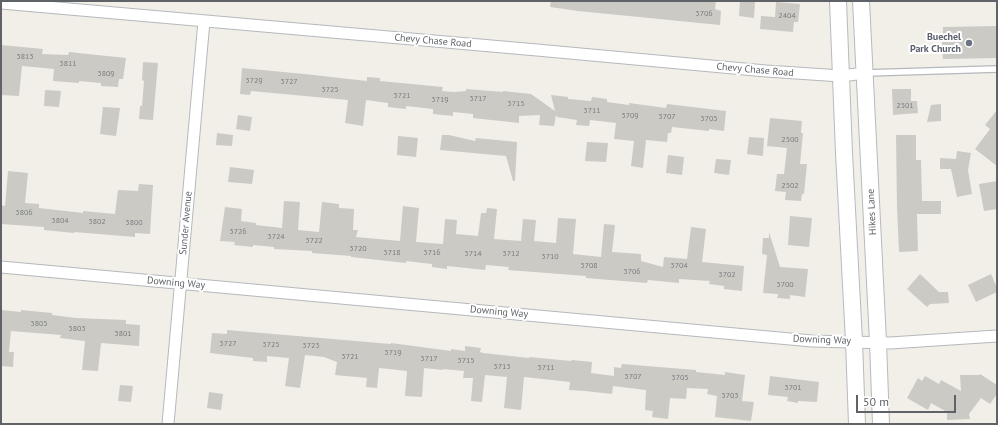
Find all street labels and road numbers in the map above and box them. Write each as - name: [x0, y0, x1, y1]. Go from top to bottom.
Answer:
- street label: Chevy Chase Road: [394, 32, 472, 50]
- street label: Chevy Chase Road: [716, 61, 794, 79]
- street label: Hikes Lane: [865, 188, 879, 236]
- street label: Sunder Avenue: [177, 191, 195, 255]
- street label: Downing Way: [146, 274, 206, 292]
- street label: Downing Way: [469, 303, 529, 321]
- street label: Downing Way: [793, 333, 851, 347]

